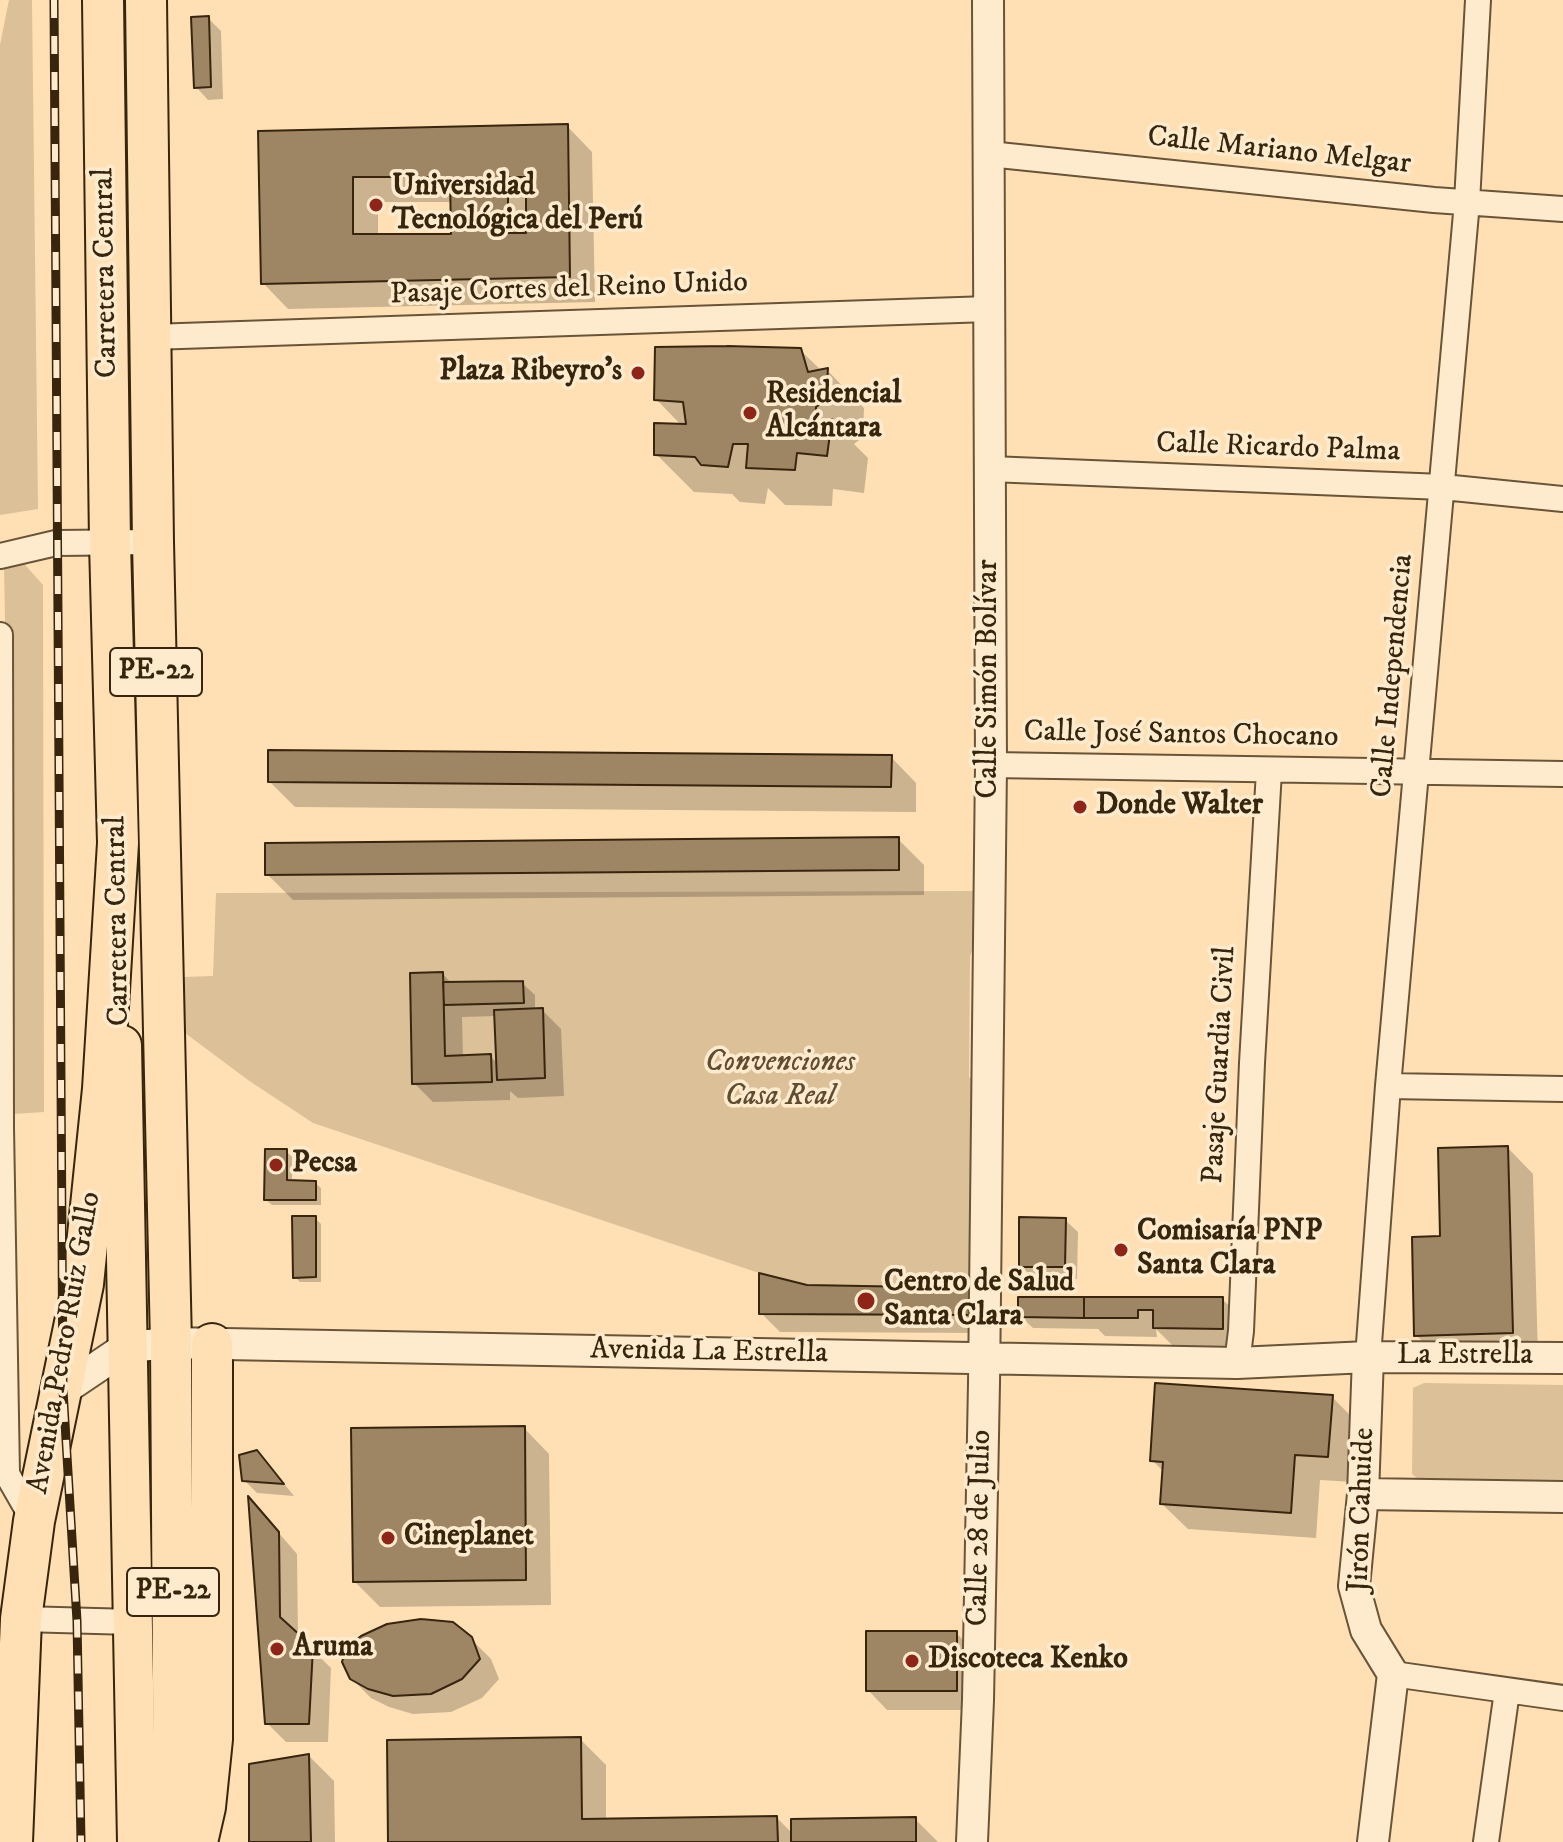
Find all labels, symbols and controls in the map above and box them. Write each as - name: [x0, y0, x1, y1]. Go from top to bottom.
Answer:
- street label: Calle Mariano Melgar: [1145, 120, 1413, 184]
- street label: Carretera Central: [87, 168, 127, 378]
- place label: Universidad Tecnológica del Perú: [392, 170, 643, 240]
- marker: Universidad Tecnológica del Perú: [367, 196, 385, 214]
- street label: Pasaje Cortes del Reino Unido: [389, 266, 749, 314]
- place label: Plaza Ribeyro’s: [439, 355, 622, 391]
- marker: Plaza Ribeyro’s: [629, 364, 647, 382]
- place label: Residencial Alcántara: [766, 378, 901, 448]
- marker: Residencial Alcántara: [741, 404, 759, 422]
- street label: Calle Ricardo Palma: [1155, 427, 1401, 471]
- street label: Calle Independencia: [1365, 553, 1423, 799]
- street label: Calle Simón Bolívar: [972, 559, 1008, 799]
- road number: PE-22: [110, 648, 202, 696]
- street label: Calle José Santos Chocano: [1023, 715, 1339, 757]
- place label: Donde Walter: [1096, 789, 1263, 825]
- marker: Donde Walter: [1071, 798, 1089, 816]
- street label: Carretera Central: [99, 816, 139, 1026]
- street label: Pasaje Guardia Civil: [1197, 945, 1245, 1185]
- park label: Convenciones Casa Real: [705, 1046, 855, 1116]
- place label: Pecsa: [292, 1147, 357, 1183]
- marker: Pecsa: [267, 1156, 285, 1174]
- street label: Avenida Pedro Ruiz Gallo: [22, 1189, 110, 1497]
- place label: Comisaría PNP Santa Clara: [1137, 1215, 1322, 1286]
- marker: Comisaría PNP Santa Clara: [1112, 1241, 1130, 1259]
- place label: Centro de Salud Santa Clara: [884, 1266, 1074, 1336]
- marker: Centro de Salud Santa Clara: [855, 1290, 877, 1312]
- street label: Avenida La Estrella: [590, 1333, 828, 1373]
- street label: La Estrella: [1397, 1339, 1533, 1375]
- street label: Jirón Cahuide: [1342, 1427, 1384, 1593]
- street label: Calle 28 de Julio: [961, 1429, 1001, 1627]
- place label: Cineplanet: [404, 1520, 534, 1556]
- marker: Cineplanet: [379, 1529, 397, 1547]
- road number: PE-22: [127, 1568, 219, 1616]
- place label: Aruma: [293, 1631, 373, 1667]
- marker: Aruma: [268, 1640, 286, 1658]
- place label: Discoteca Kenko: [928, 1643, 1128, 1679]
- marker: Discoteca Kenko: [903, 1652, 921, 1670]

